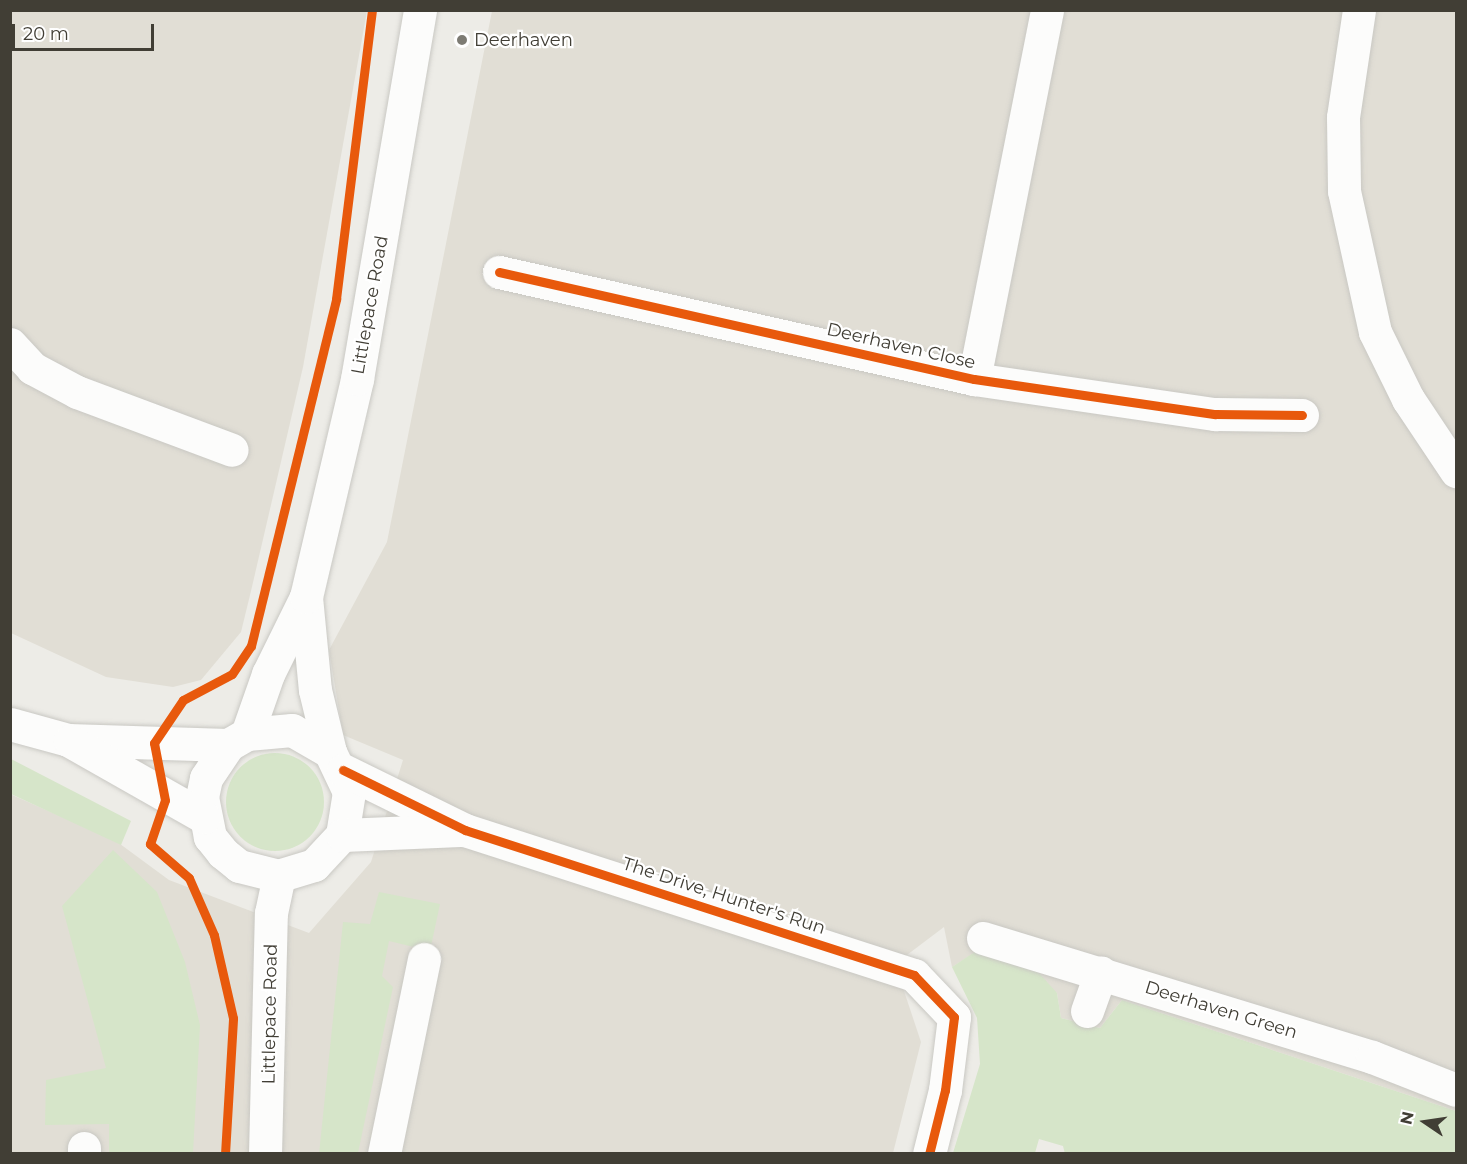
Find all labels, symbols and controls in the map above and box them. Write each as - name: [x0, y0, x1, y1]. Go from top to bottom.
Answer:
- scale bar: [15, 12, 158, 50]
- text: 20 m: [23, 23, 69, 45]
- place label: Deerhaven: [474, 29, 573, 51]
- marker: Deerhaven: [455, 33, 469, 47]
- street label: Littlepace Road: [347, 234, 393, 376]
- street label: Deerhaven Close: [824, 318, 978, 374]
- street label: The Drive, Hunter's Run: [620, 853, 828, 939]
- street label: Littlepace Road: [258, 943, 282, 1085]
- street label: Deerhaven Green: [1142, 977, 1300, 1043]
- north arrow: [1395, 1092, 1455, 1152]
- text: N: [1396, 1109, 1418, 1126]

